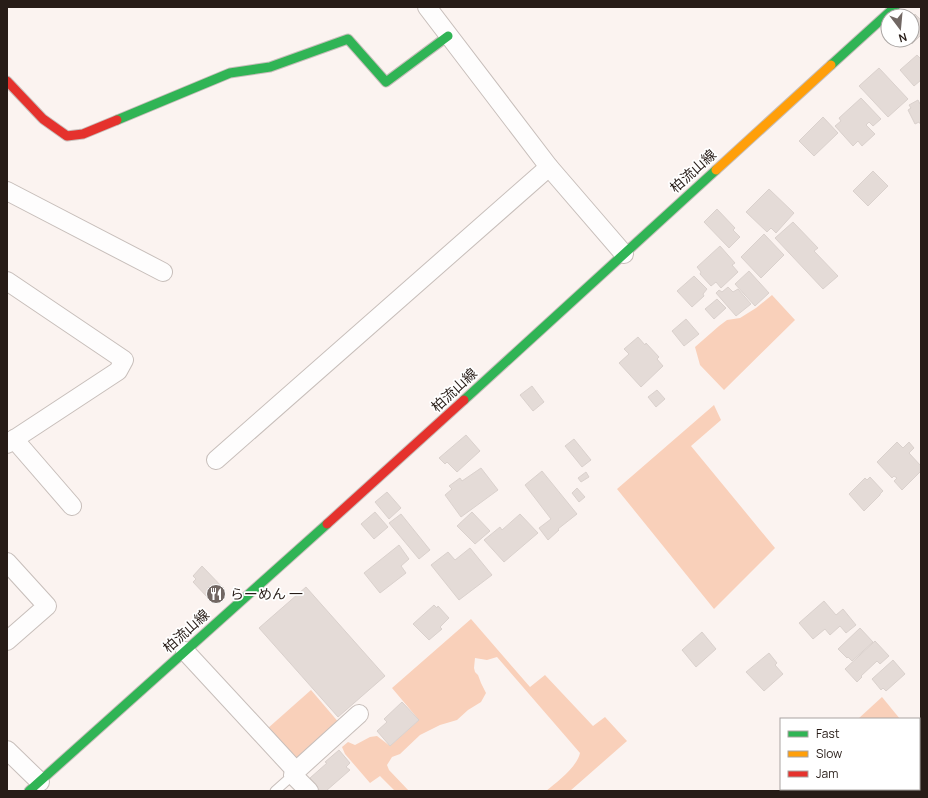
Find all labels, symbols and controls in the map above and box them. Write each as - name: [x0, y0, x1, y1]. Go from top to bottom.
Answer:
- north arrow: [880, 8, 920, 48]
- text: N: [897, 30, 909, 46]
- street label: 柏流山線: [666, 145, 720, 196]
- street label: 柏流山線: [427, 364, 481, 416]
- restaurant icon: らーめん 一: [205, 583, 227, 605]
- place label: らーめん 一: [230, 584, 303, 603]
- street label: 柏流山線: [159, 605, 213, 656]
- legend: [780, 718, 920, 790]
- text: Fast: [816, 725, 840, 742]
- text: Slow: [816, 745, 842, 762]
- text: Jam: [816, 765, 838, 782]

